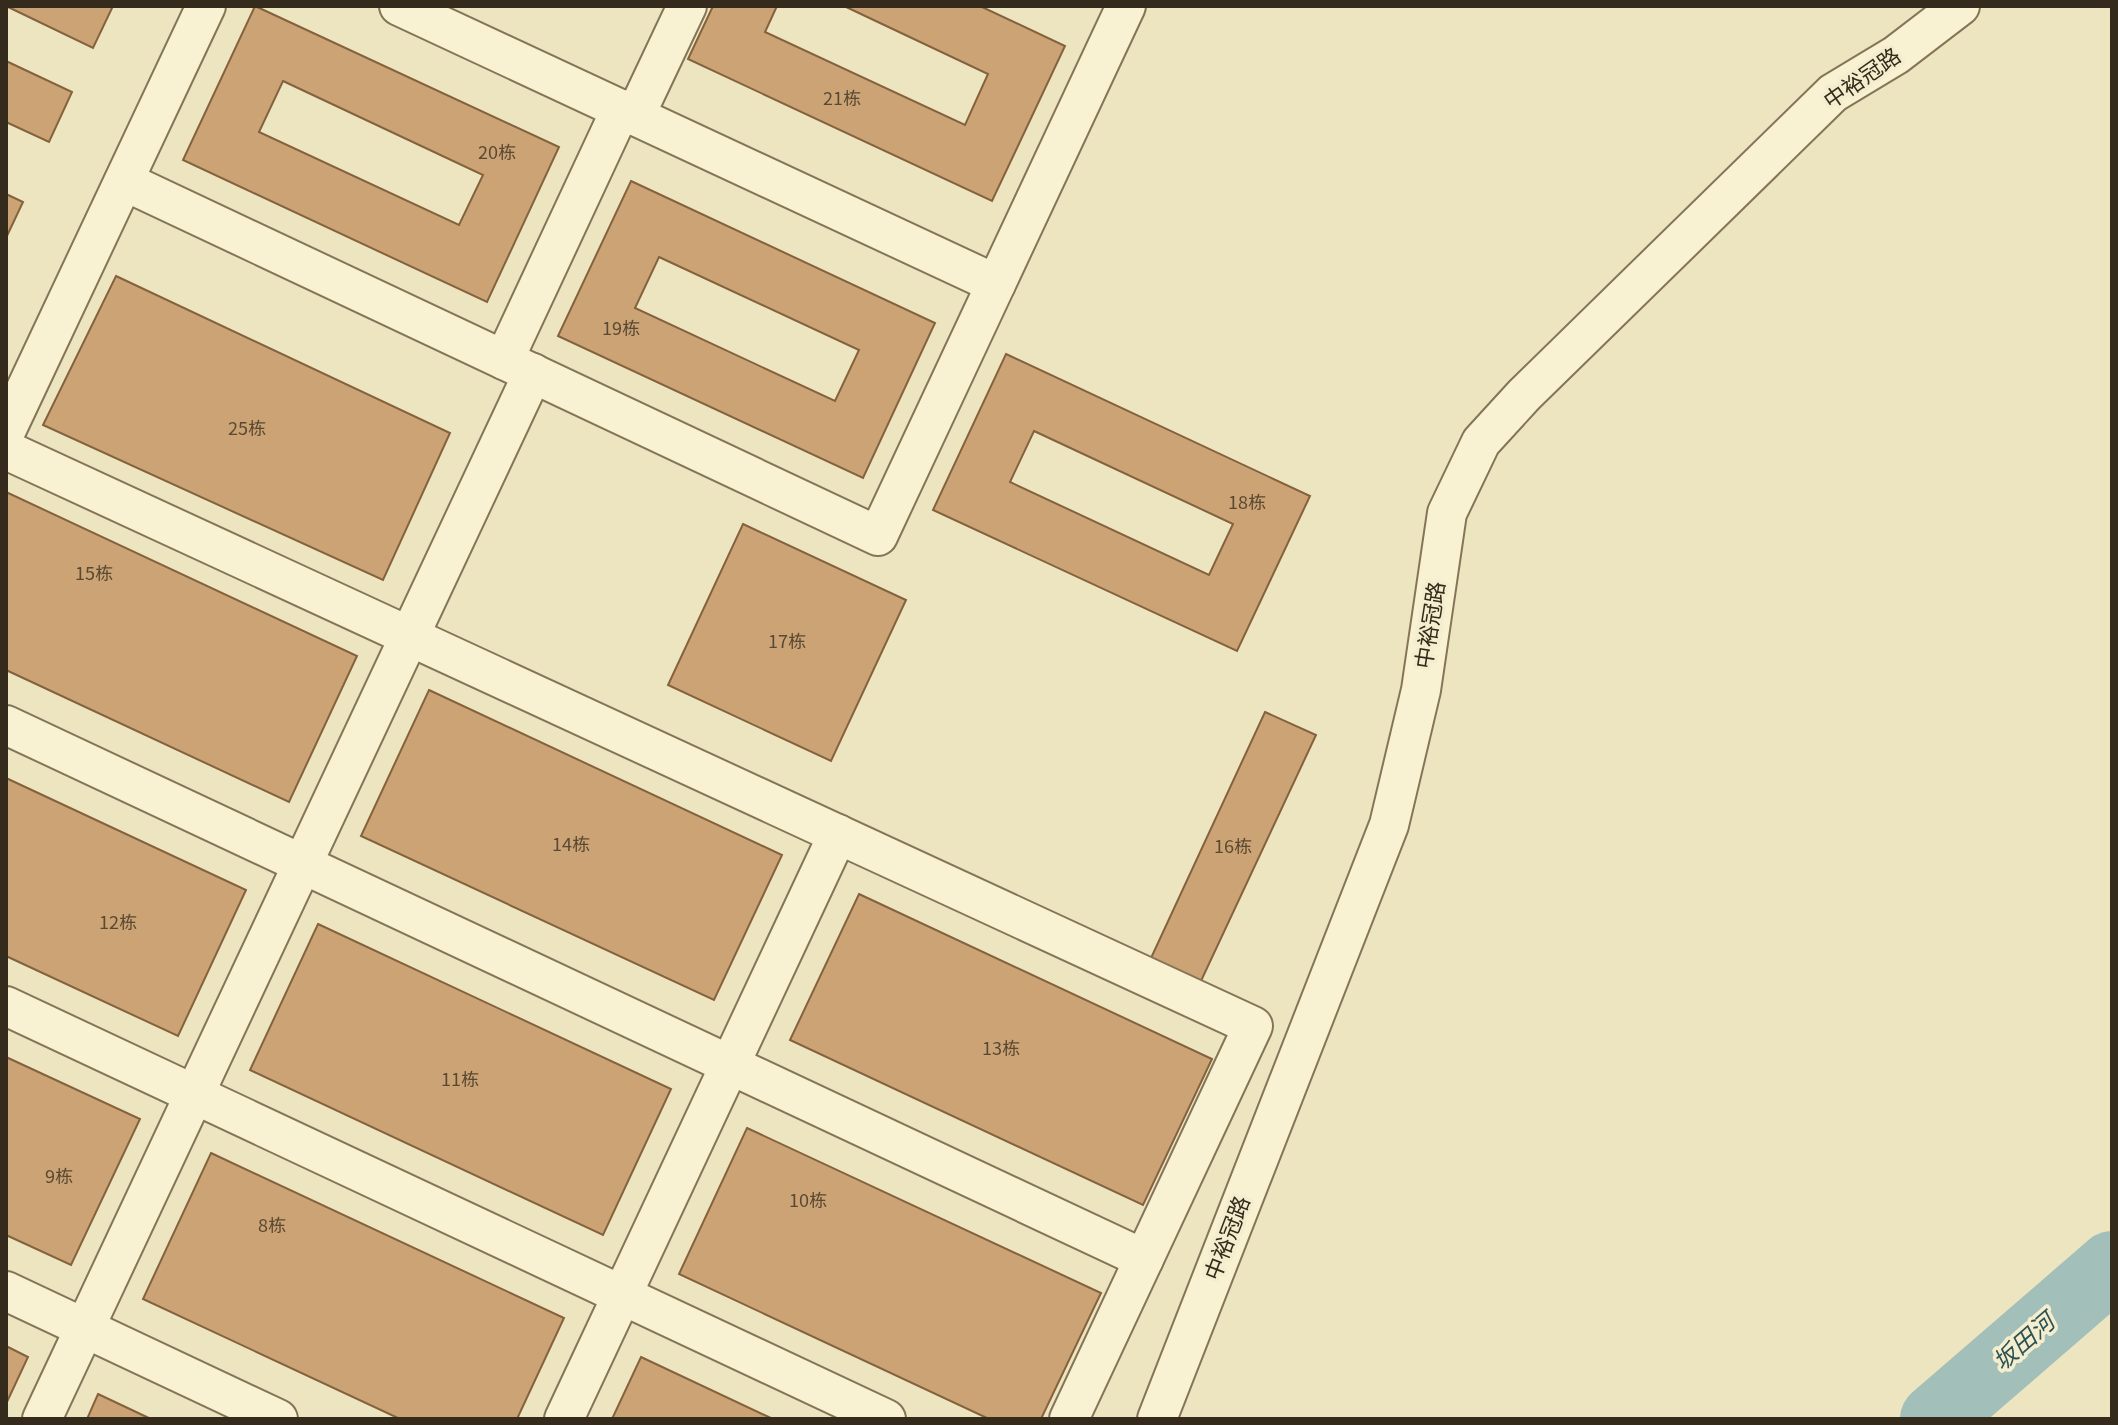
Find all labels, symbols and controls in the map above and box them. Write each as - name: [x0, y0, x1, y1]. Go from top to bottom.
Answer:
- street label: 中裕冠路: [1816, 38, 1906, 115]
- house number: 21栋: [823, 84, 861, 110]
- house number: 20栋: [478, 138, 516, 164]
- house number: 19栋: [602, 314, 640, 340]
- house number: 25栋: [228, 414, 266, 440]
- house number: 18栋: [1228, 488, 1266, 514]
- house number: 15栋: [75, 559, 113, 585]
- street label: 中裕冠路: [1405, 579, 1451, 671]
- house number: 17栋: [768, 627, 806, 653]
- house number: 14栋: [552, 830, 590, 856]
- house number: 16栋: [1214, 832, 1252, 858]
- house number: 12栋: [99, 908, 137, 934]
- house number: 13栋: [982, 1034, 1020, 1060]
- house number: 11栋: [441, 1065, 479, 1091]
- house number: 9栋: [45, 1162, 73, 1188]
- house number: 10栋: [789, 1186, 827, 1212]
- street label: 中裕冠路: [1194, 1190, 1256, 1284]
- house number: 8栋: [258, 1211, 286, 1237]
- water label: 坂田河: [1984, 1301, 2064, 1377]

